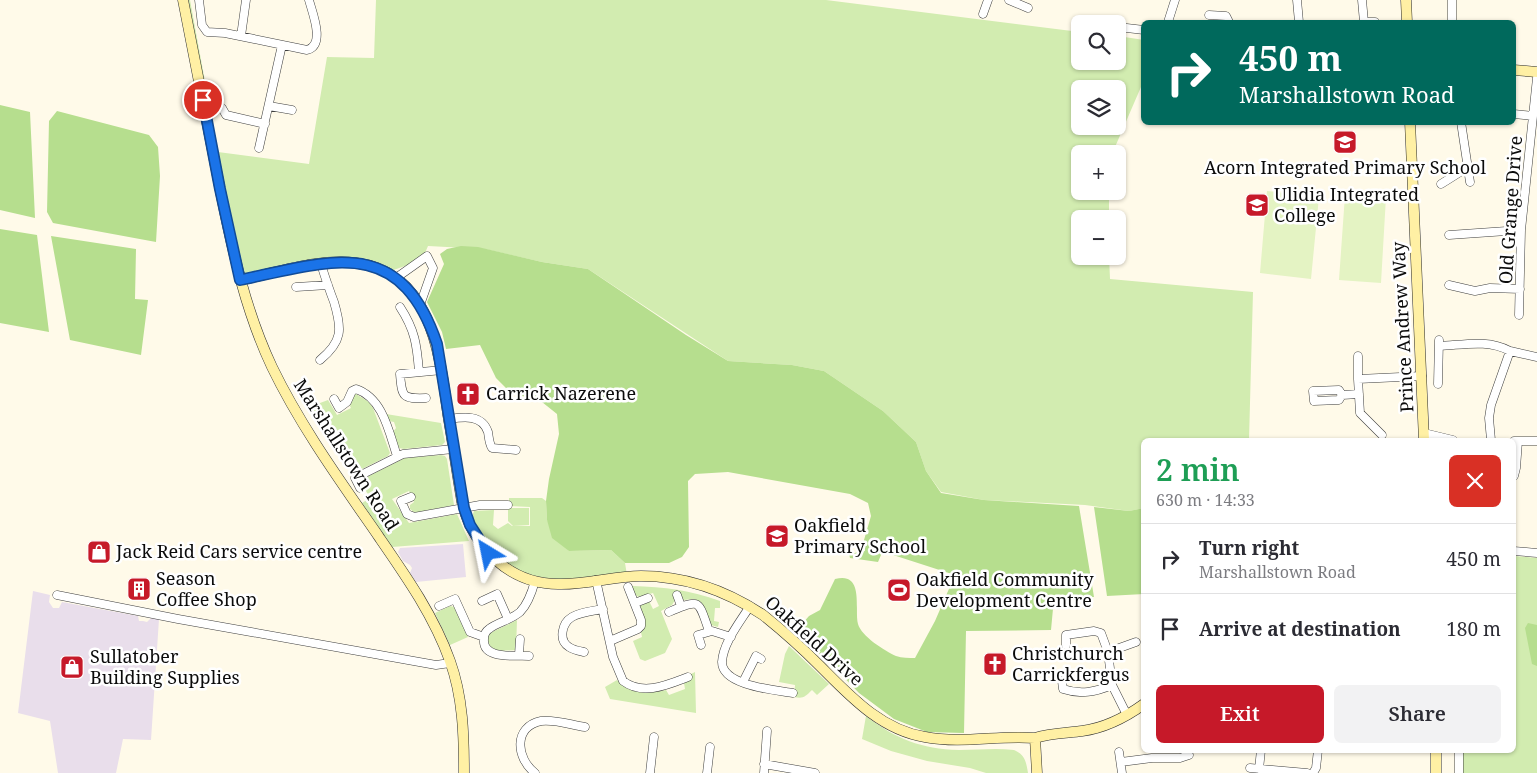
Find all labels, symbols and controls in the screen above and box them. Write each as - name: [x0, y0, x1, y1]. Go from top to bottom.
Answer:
- map controls: [1071, 15, 1126, 265]
- button: search: [1071, 15, 1126, 70]
- text: 450 m: [1239, 34, 1342, 81]
- icon: right: [1156, 40, 1221, 105]
- pin: [182, 79, 224, 121]
- text: Marshallstown Road: [1239, 79, 1455, 109]
- button: layers: [1071, 80, 1126, 135]
- icon: arrive: [189, 86, 217, 114]
- school or university icon: Acorn Integrated Primary School: [1332, 129, 1358, 155]
- street label: Old Grange Drive: [1493, 135, 1527, 285]
- button: +: [1071, 145, 1126, 200]
- place label: Acorn Integrated Primary School: [1204, 155, 1487, 179]
- place label: Ulidia Integrated College: [1274, 182, 1419, 227]
- school or university icon: Ulidia Integrated College: [1244, 192, 1270, 218]
- button: −: [1071, 210, 1126, 265]
- street label: Prince Andrew Way: [1385, 240, 1418, 413]
- street label: Marshallstown Road: [289, 374, 405, 535]
- church icon: Carrick Nazerene: [455, 381, 481, 407]
- place label: Carrick Nazerene: [486, 381, 636, 405]
- text: 2 min: [1156, 449, 1240, 490]
- button: close: [1449, 455, 1501, 507]
- text: 630 m · 14:33: [1156, 489, 1255, 511]
- place label: Oakfield Primary School: [794, 513, 926, 558]
- school or university icon: Oakfield Primary School: [764, 523, 790, 549]
- position arrow: [461, 526, 513, 578]
- text: Turn right: [1199, 535, 1299, 561]
- shop icon: Jack Reid Cars service centre: [86, 539, 112, 565]
- place label: Jack Reid Cars service centre: [115, 539, 362, 563]
- icon: right: [1156, 545, 1184, 573]
- text: 450 m: [1446, 546, 1501, 572]
- text: Marshallstown Road: [1199, 561, 1356, 583]
- place label: Season Coffee Shop: [156, 566, 257, 611]
- place label: Oakfield Community Development Centre: [916, 567, 1094, 612]
- building icon: Season Coffee Shop: [126, 576, 152, 602]
- sports icon: Oakfield Community Development Centre: [886, 577, 912, 603]
- street label: Oakfield Drive: [760, 590, 869, 691]
- icon: arrive: [1156, 615, 1184, 643]
- text: Arrive at destination: [1199, 616, 1401, 642]
- text: 180 m: [1446, 616, 1501, 642]
- place label: Christchurch Carrickfergus: [1012, 641, 1129, 686]
- place label: Sullatober Building Supplies: [90, 644, 240, 689]
- church icon: Christchurch Carrickfergus: [982, 651, 1008, 677]
- shop icon: Sullatober Building Supplies: [59, 654, 85, 680]
- button: Exit: [1156, 685, 1324, 743]
- button: Share: [1334, 685, 1501, 743]

